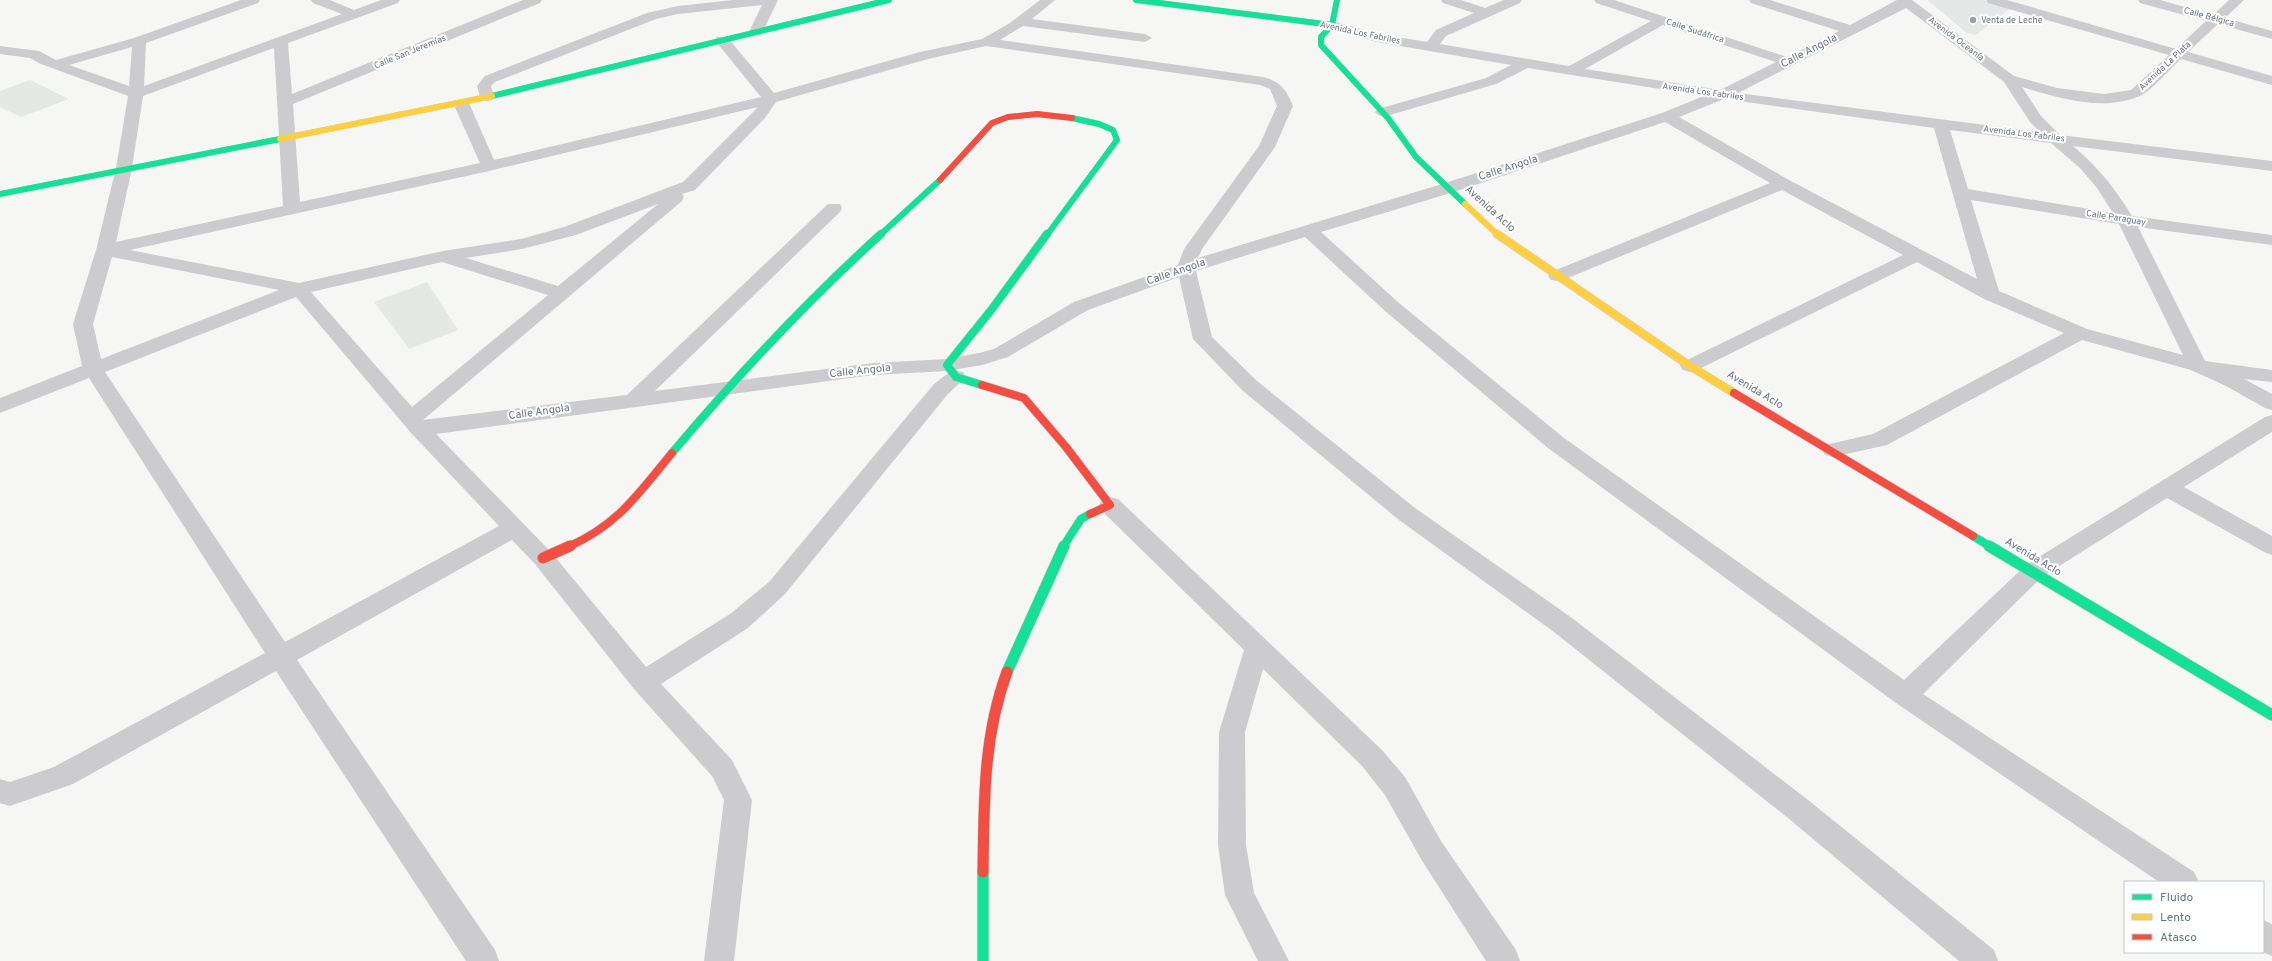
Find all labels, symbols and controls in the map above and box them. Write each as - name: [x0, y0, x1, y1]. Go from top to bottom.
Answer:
- street label: Calle Bélgica: [2183, 5, 2236, 29]
- street label: Avenida Oceanía: [1926, 14, 1986, 64]
- marker: Venta de Leche: [1968, 15, 1978, 25]
- place label: Venta de Leche: [1981, 15, 2043, 26]
- street label: Calle Sudáfrica: [1665, 16, 1726, 46]
- street label: Avenida Los Fabriles: [1319, 19, 1401, 47]
- street label: Calle Angola: [1778, 31, 1840, 71]
- street label: Calle San Jeremías: [372, 33, 448, 71]
- street label: Avenida La Plata: [2137, 39, 2193, 93]
- street label: Avenida Los Fabriles: [1662, 81, 1744, 103]
- street label: Avenida Los Fabriles: [1983, 124, 2065, 144]
- street label: Calle Angola: [1477, 152, 1540, 184]
- street label: Avenida Aclo: [1462, 183, 1518, 235]
- street label: Calle Paraguay: [2085, 208, 2147, 228]
- street label: Calle Angola: [1145, 255, 1208, 289]
- street label: Calle Angola: [829, 361, 892, 381]
- street label: Avenida Aclo: [1724, 368, 1786, 412]
- street label: Calle Angola: [508, 401, 571, 423]
- street label: Avenida Aclo: [2002, 535, 2064, 579]
- legend: [2124, 881, 2264, 953]
- text: Fluido: [2160, 890, 2193, 906]
- text: Lento: [2160, 910, 2191, 926]
- text: Atasco: [2160, 930, 2197, 946]

